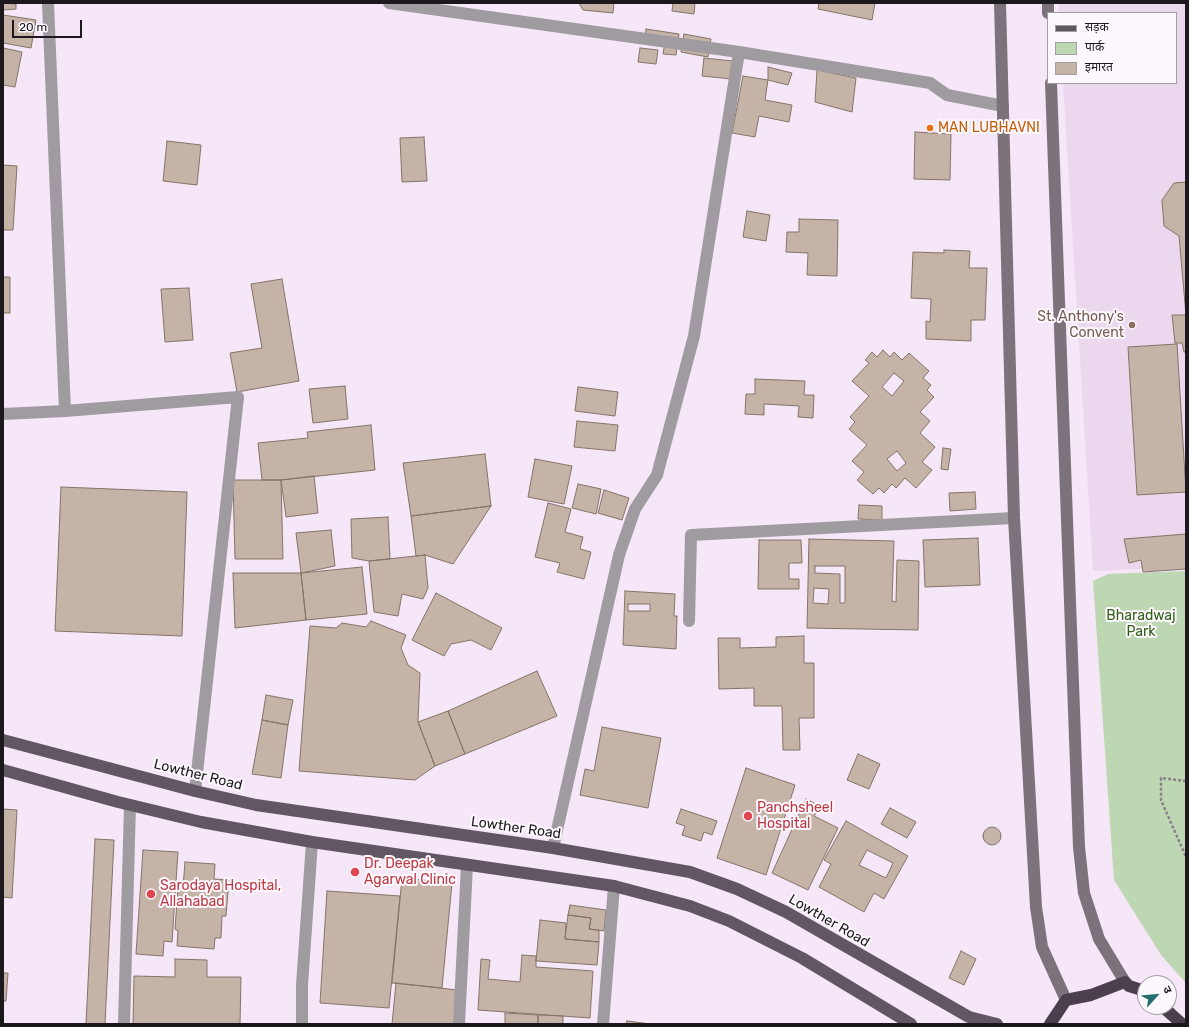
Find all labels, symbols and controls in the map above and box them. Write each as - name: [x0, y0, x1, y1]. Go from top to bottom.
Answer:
- scale bar: [14, 12, 84, 38]
- legend: [1047, 12, 1177, 84]
- text: 20 m: [19, 20, 47, 34]
- text: सड़क: [1085, 20, 1109, 34]
- text: पार्क: [1085, 40, 1104, 54]
- text: इमारत: [1085, 60, 1113, 74]
- place label: MAN LUBHAVNI: [938, 120, 1040, 136]
- marker: MAN LUBHAVNI: [925, 123, 935, 133]
- place label: St. Anthony's Convent: [1037, 309, 1124, 342]
- marker: St. Anthony's Convent: [1127, 320, 1137, 330]
- park label: Bharadwaj Park: [1106, 608, 1176, 640]
- street label: Lowther Road: [152, 756, 244, 794]
- place label: Panchsheel Hospital: [757, 800, 833, 832]
- marker: Panchsheel Hospital: [742, 810, 754, 822]
- street label: Lowther Road: [470, 813, 562, 843]
- place label: Dr. Deepak Agarwal Clinic: [364, 856, 456, 888]
- marker: Dr. Deepak Agarwal Clinic: [349, 866, 361, 878]
- place label: Sarodaya Hospital, Allahabad: [160, 878, 281, 910]
- marker: Sarodaya Hospital, Allahabad: [145, 888, 157, 900]
- street label: Lowther Road: [786, 891, 872, 951]
- north arrow: [1137, 975, 1177, 1015]
- text: उ: [1160, 984, 1174, 996]

